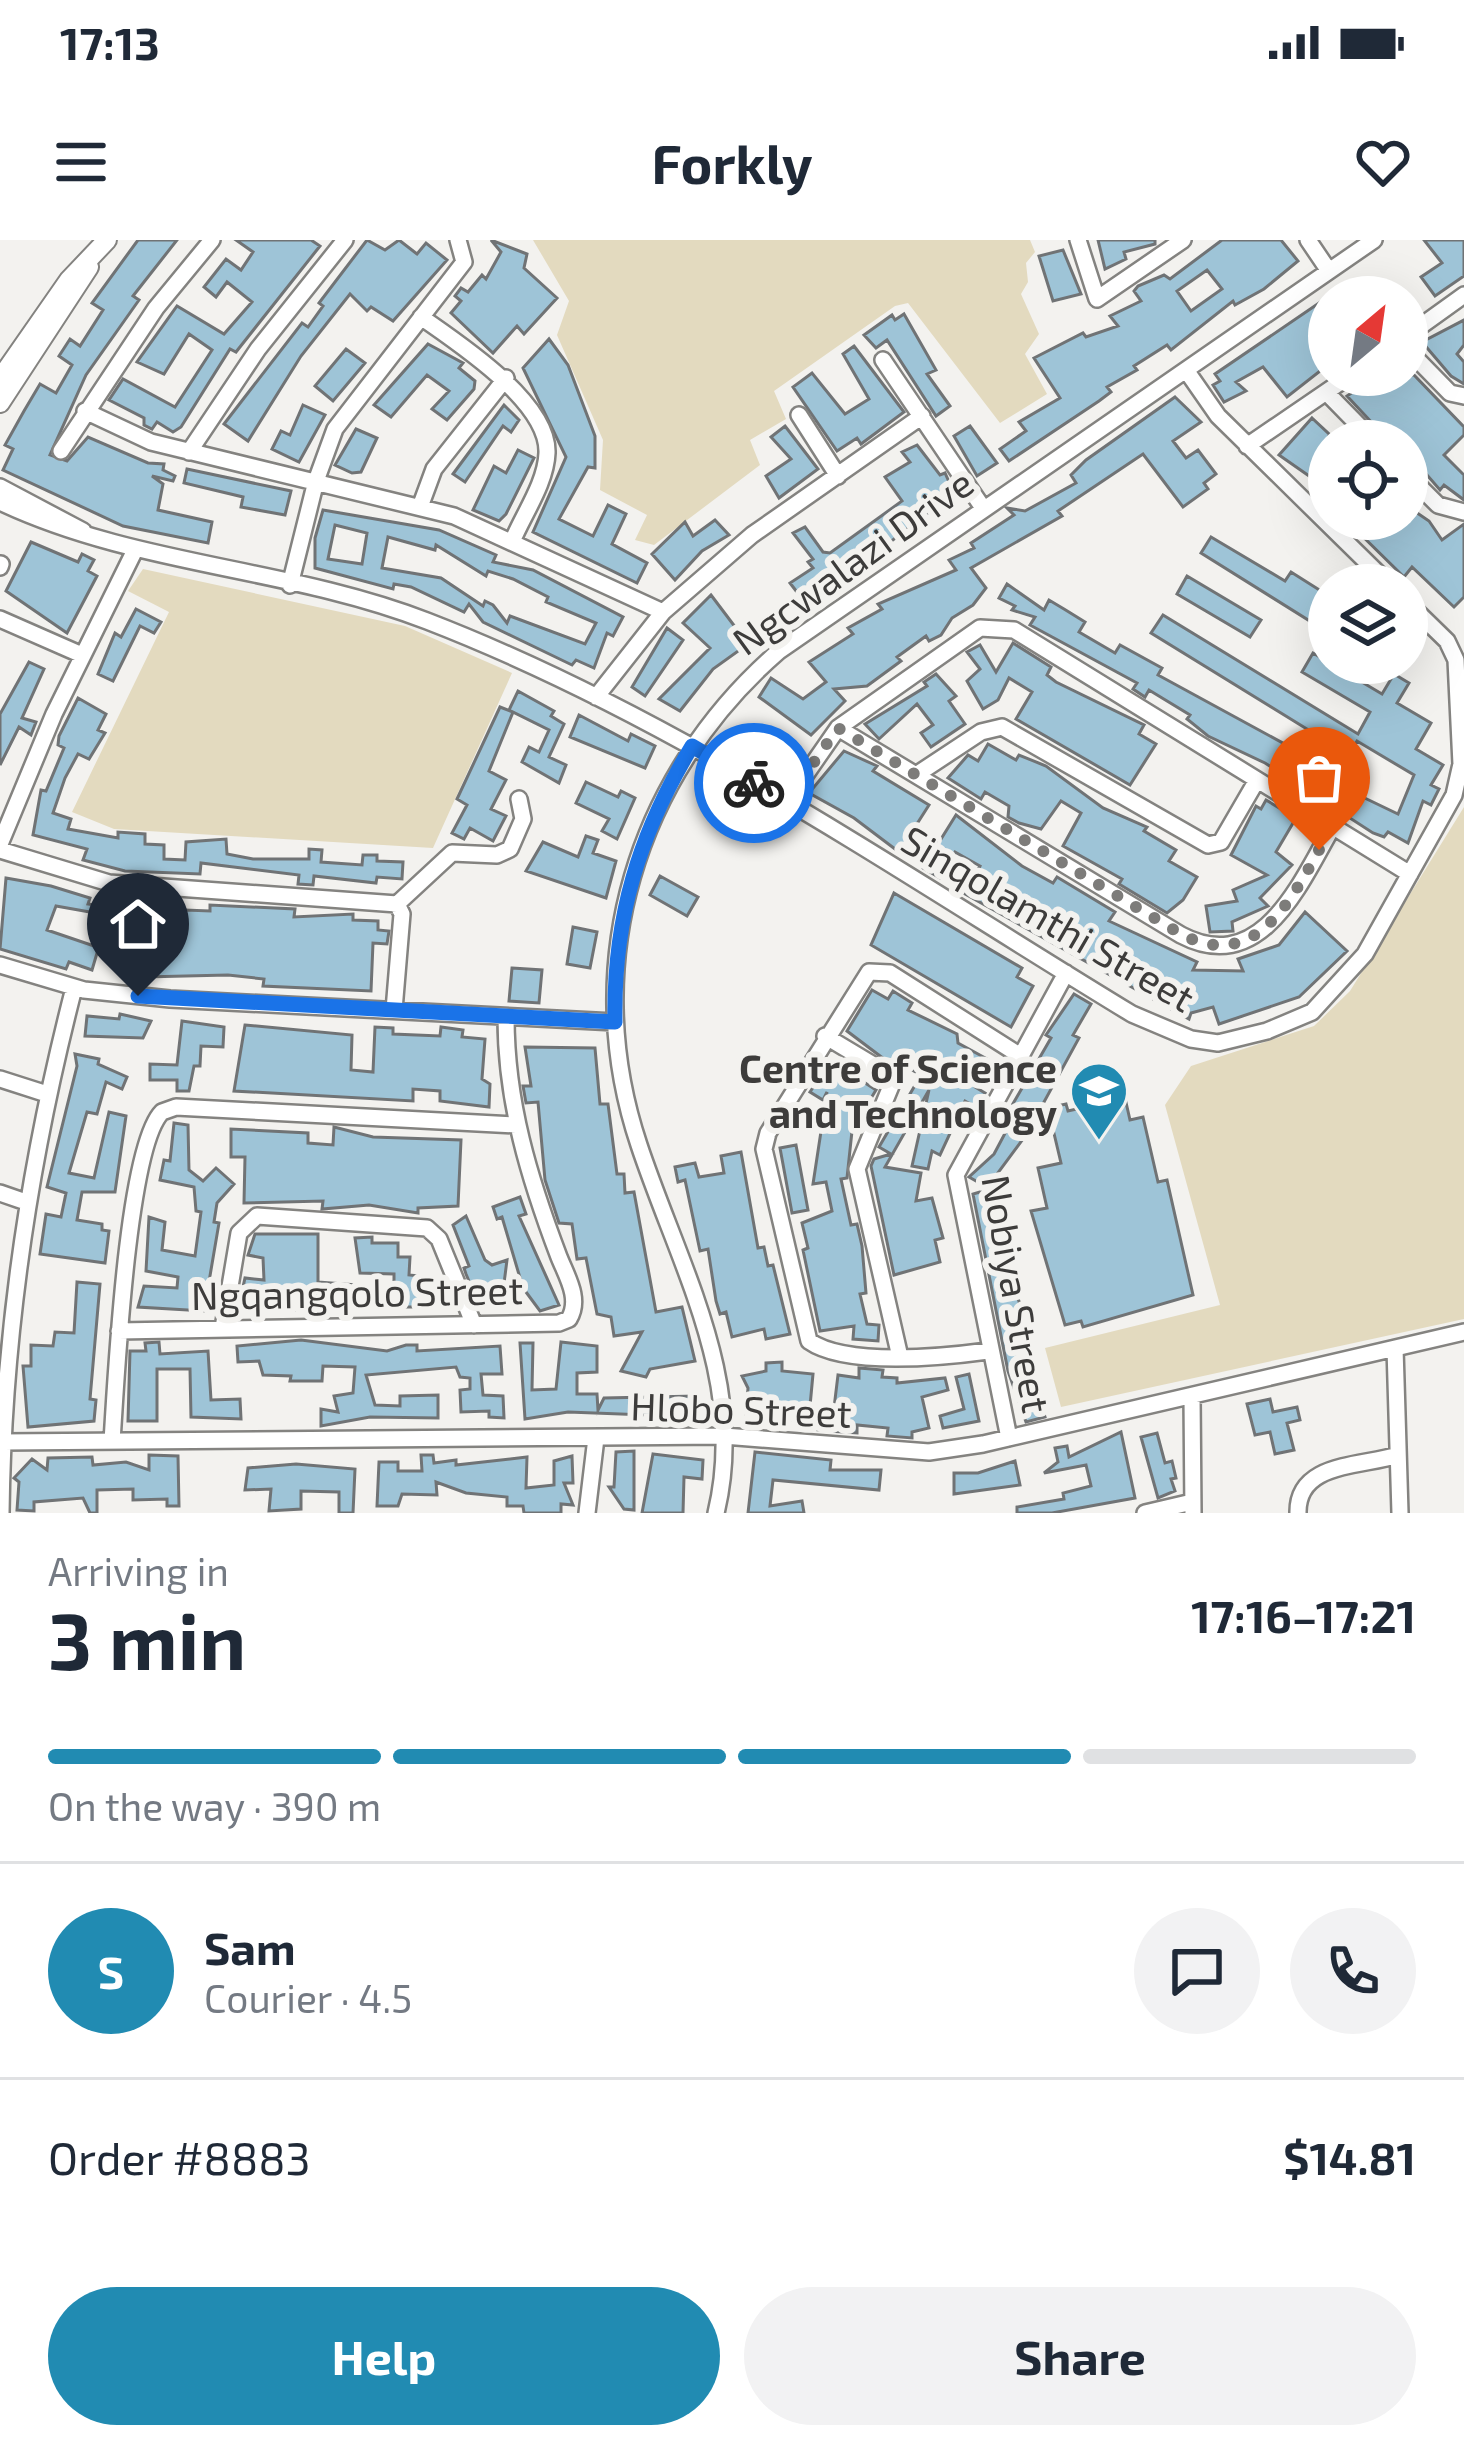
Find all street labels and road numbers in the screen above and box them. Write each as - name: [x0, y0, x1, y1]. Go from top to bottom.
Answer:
- street label: Ngcwalazi Drive: [723, 458, 981, 664]
- street label: Sinqolamthi Street: [894, 815, 1203, 1021]
- street label: Nobiya Street: [973, 1171, 1062, 1416]
- street label: Ngqangqolo Street: [190, 1265, 523, 1318]
- street label: Hlobo Street: [630, 1381, 852, 1436]

